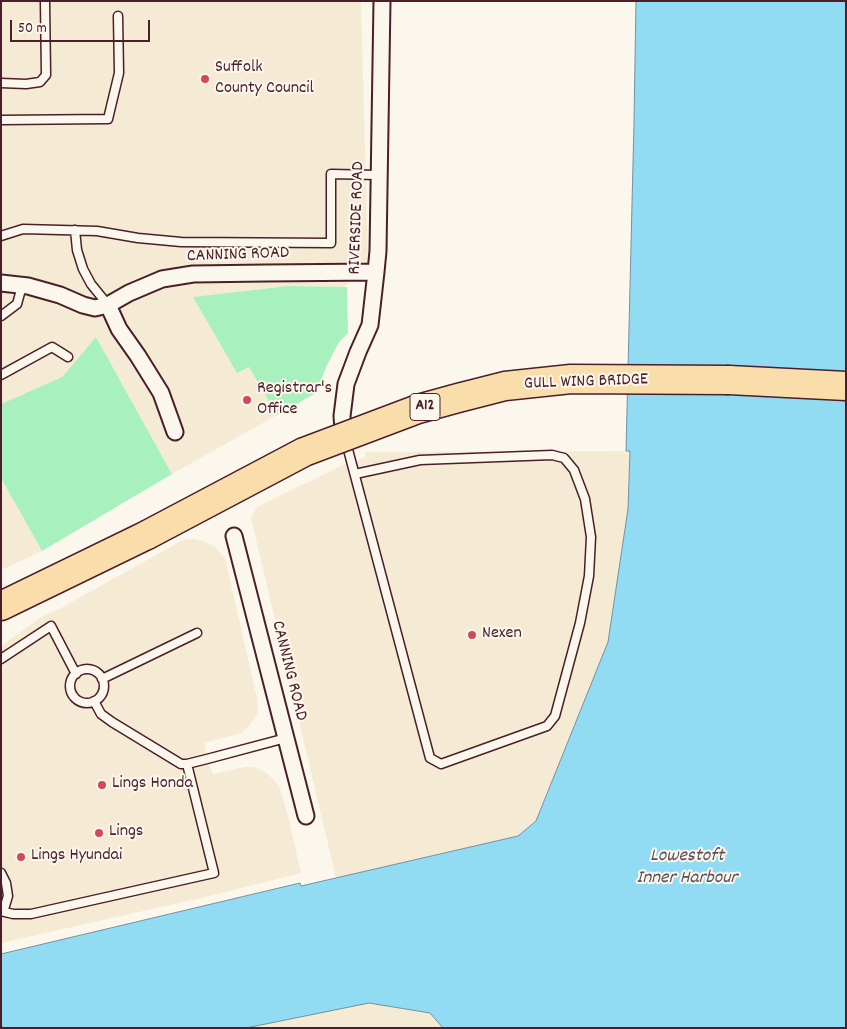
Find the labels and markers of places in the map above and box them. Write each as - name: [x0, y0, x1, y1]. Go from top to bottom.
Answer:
- place label: Suffolk County Council: [215, 58, 314, 100]
- marker: Suffolk County Council: [199, 73, 211, 85]
- place label: Registrar's Office: [257, 379, 332, 422]
- marker: Registrar's Office: [241, 394, 253, 406]
- place label: Nexen: [482, 624, 522, 646]
- marker: Nexen: [466, 629, 478, 641]
- place label: Lings Honda: [112, 774, 193, 796]
- marker: Lings Honda: [96, 779, 108, 791]
- place label: Lings: [109, 822, 143, 844]
- marker: Lings: [93, 827, 105, 839]
- place label: Lings Hyundai: [31, 846, 122, 868]
- marker: Lings Hyundai: [15, 851, 27, 863]

